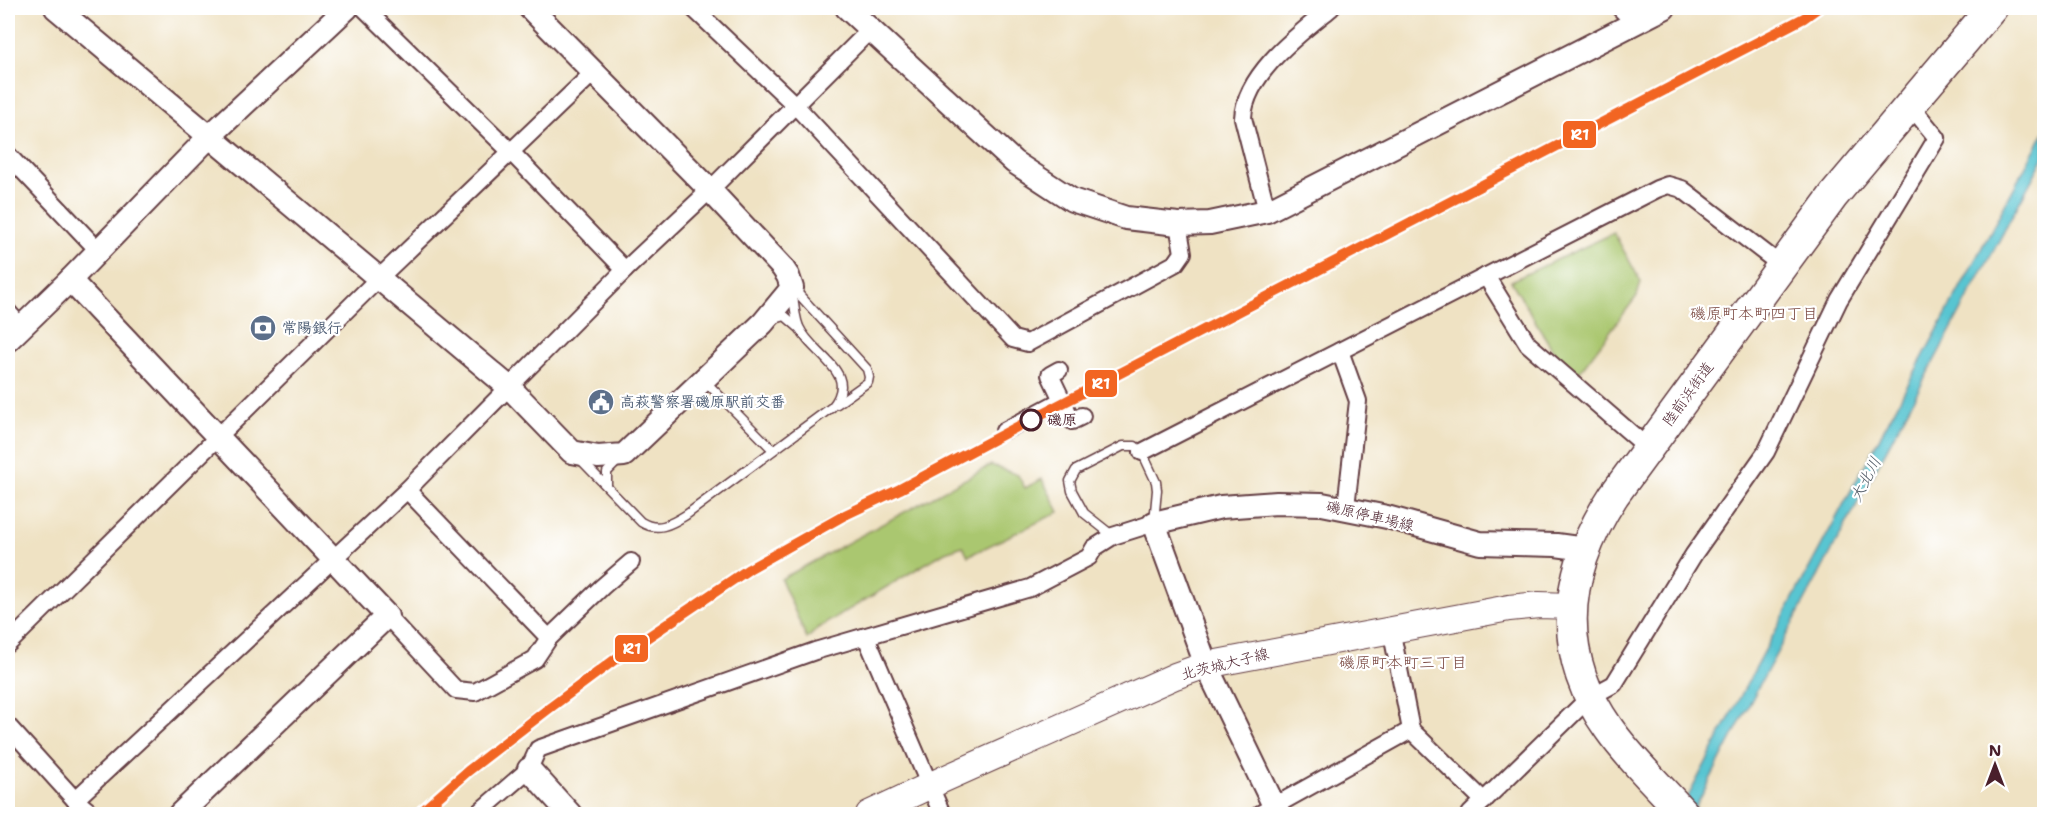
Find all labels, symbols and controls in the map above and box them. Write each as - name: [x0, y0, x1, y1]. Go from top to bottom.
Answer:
- line badge: R1: [1562, 120, 1597, 149]
- text: R1: [1571, 124, 1589, 145]
- district label: 磯原町本町四丁目: [1690, 303, 1818, 324]
- bank icon: 常陽銀行: [248, 313, 278, 343]
- place label: 常陽銀行: [282, 318, 342, 338]
- street label: 陸前浜街道: [1658, 358, 1718, 430]
- line badge: R1: [1084, 369, 1118, 398]
- text: R1: [1092, 373, 1110, 394]
- public building icon: 高萩警察署磯原駅前交番: [586, 387, 616, 417]
- place label: 高萩警察署磯原駅前交番: [620, 392, 785, 412]
- marker: 磯原: [1020, 409, 1042, 431]
- place label: 磯原: [1047, 410, 1077, 430]
- water label: 大北川: [1845, 453, 1886, 505]
- street label: 磯原停車場線: [1324, 496, 1416, 536]
- line badge: R1: [614, 634, 649, 663]
- text: R1: [623, 638, 641, 659]
- street label: 北茨城大子線: [1179, 643, 1271, 685]
- district label: 磯原町本町三丁目: [1339, 652, 1467, 673]
- north arrow: [1965, 735, 2025, 795]
- text: N: [1989, 740, 2001, 761]

